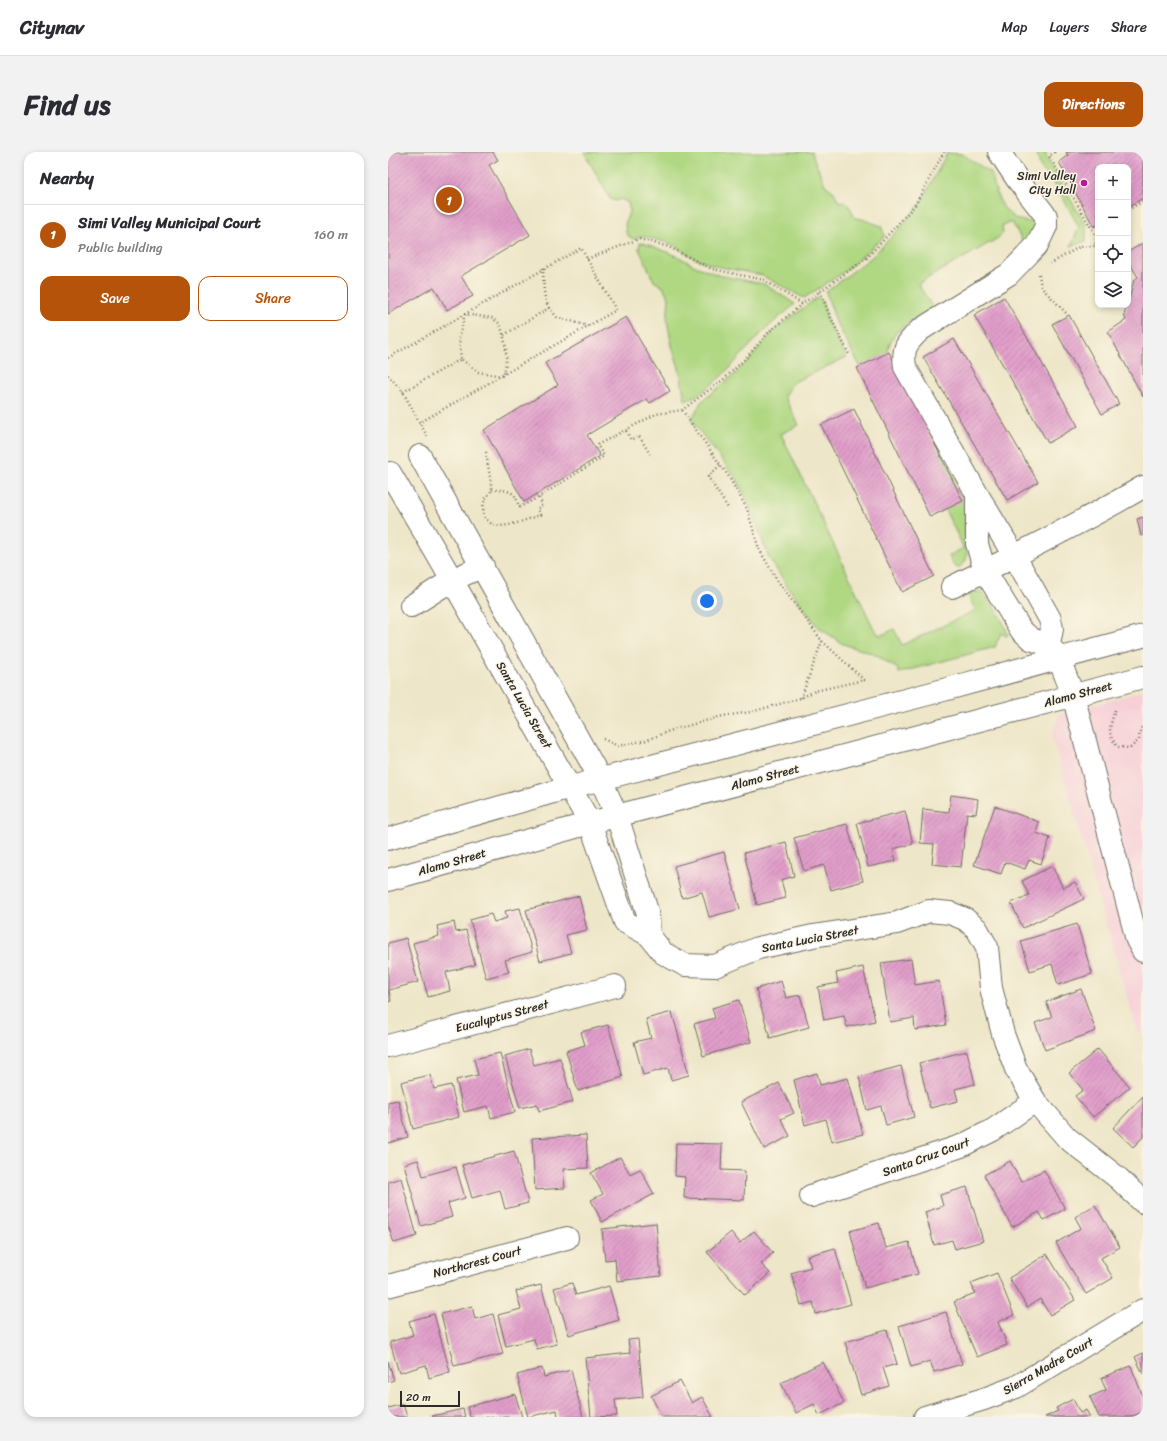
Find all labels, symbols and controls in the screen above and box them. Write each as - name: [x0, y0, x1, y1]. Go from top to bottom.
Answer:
- text: Citynav: [20, 11, 84, 44]
- text: Map: [1002, 15, 1027, 40]
- text: Layers: [1049, 15, 1089, 40]
- text: Share: [1111, 15, 1147, 40]
- text: Find us: [24, 80, 111, 129]
- button: Directions: [1044, 82, 1143, 127]
- text: Nearby: [40, 163, 94, 193]
- map controls: [1095, 164, 1131, 308]
- button: +: [1095, 164, 1131, 200]
- place label: Simi Valley City Hall: [1017, 165, 1077, 201]
- marker: Simi Valley City Hall: [1079, 178, 1089, 188]
- pin: 1: [436, 185, 462, 215]
- button: −: [1095, 200, 1131, 236]
- text: Simi Valley Municipal Court: [78, 210, 261, 236]
- text: 1: [50, 223, 56, 246]
- text: 160 m: [313, 223, 348, 246]
- text: Public building: [78, 236, 163, 259]
- button: locate: [1095, 236, 1131, 272]
- button: layers: [1095, 272, 1131, 308]
- button: Save: [40, 276, 190, 321]
- button: Share: [198, 276, 348, 321]
- your location: [697, 591, 717, 611]
- street label: Santa Lucia Street: [490, 657, 559, 754]
- street label: Alamo Street: [1040, 674, 1115, 714]
- street label: Alamo Street: [727, 757, 802, 797]
- street label: Alamo Street: [414, 842, 489, 883]
- street label: Santa Lucia Street: [760, 919, 861, 959]
- street label: Eucalyptus Street: [453, 993, 552, 1039]
- street label: Santa Cruz Court: [879, 1131, 974, 1183]
- street label: Northcrest Court: [430, 1239, 525, 1284]
- street label: Sierra Madre Court: [998, 1330, 1099, 1401]
- text: 20 m: [406, 1388, 431, 1407]
- scale bar: [400, 1389, 460, 1408]

